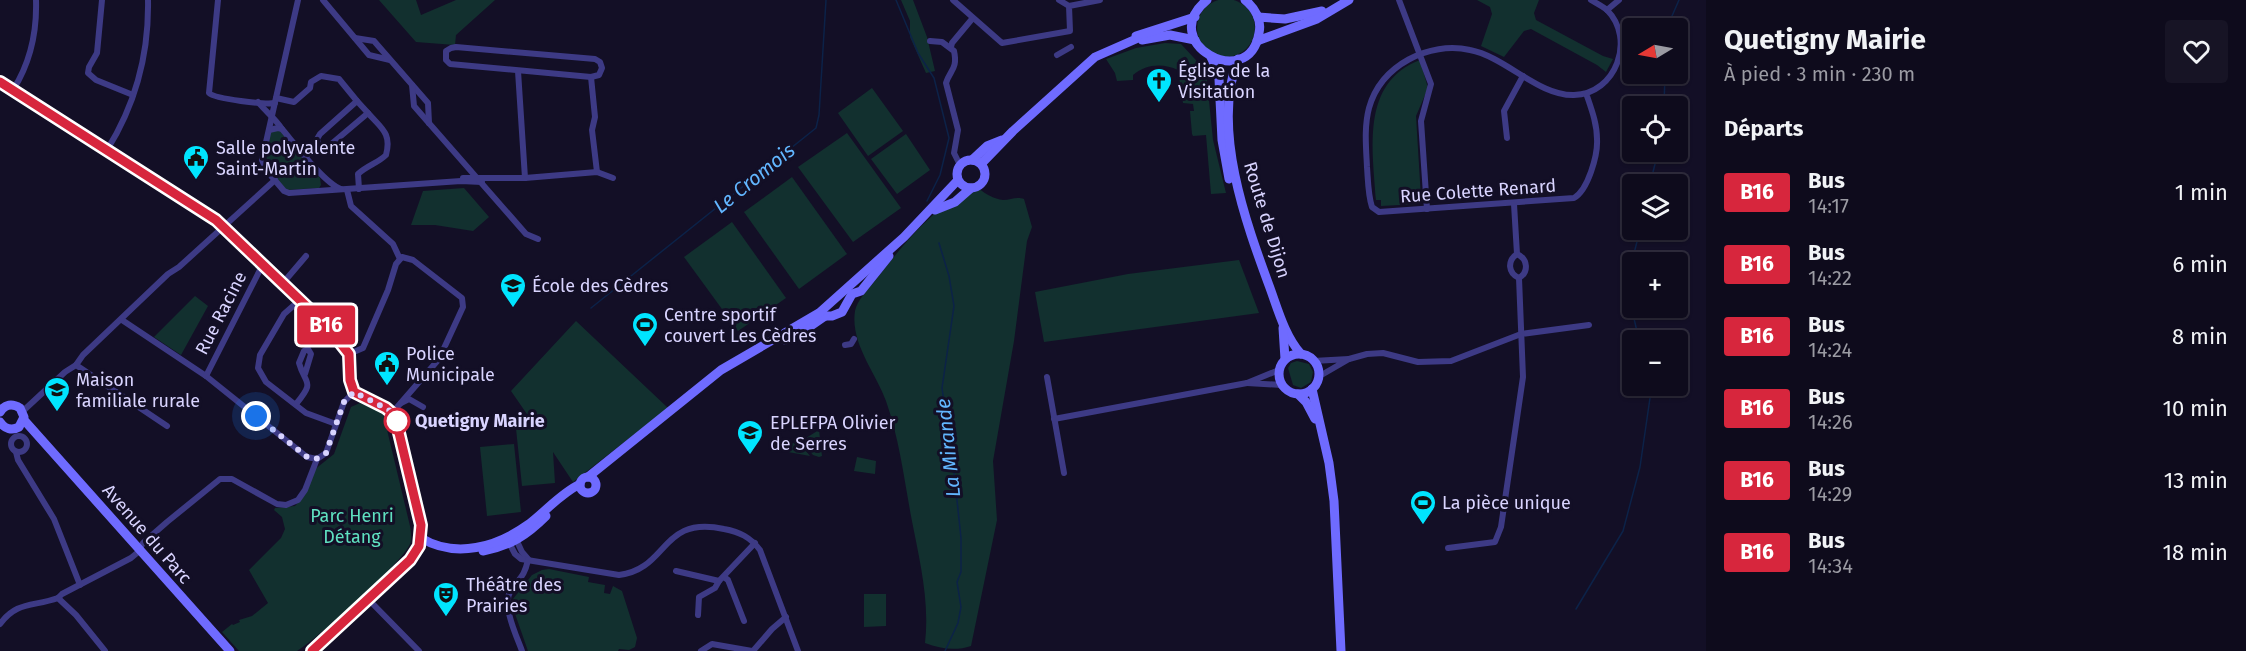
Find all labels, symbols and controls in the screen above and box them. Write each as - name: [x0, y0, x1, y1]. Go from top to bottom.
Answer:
- north arrow: [1622, 18, 1688, 84]
- map controls: [1622, 18, 1688, 396]
- button: heart: [2165, 20, 2228, 83]
- text: Quetigny Mairie: [1724, 23, 1926, 56]
- place label: Église de la Visitation: [1178, 59, 1270, 103]
- text: À pied · 3 min · 230 m: [1724, 62, 1915, 86]
- church icon: Église de la Visitation: [1144, 66, 1174, 104]
- button: locate: [1622, 96, 1688, 162]
- text: Départs: [1724, 115, 1803, 142]
- place label: Salle polyvalente Saint-Martin: [216, 137, 355, 180]
- water label: Le Cromois: [709, 138, 799, 218]
- public building icon: Salle polyvalente Saint-Martin: [181, 143, 211, 181]
- street label: Route de Dijon: [1239, 159, 1295, 281]
- text: Bus: [1808, 167, 1845, 194]
- button: layers: [1622, 174, 1688, 240]
- street label: Rue Colette Renard: [1399, 175, 1557, 207]
- text: B16: [1740, 179, 1774, 205]
- text: 1 min: [2175, 179, 2228, 206]
- text: 14:17: [1808, 194, 1849, 218]
- text: Bus: [1808, 239, 1845, 266]
- text: B16: [1740, 251, 1774, 277]
- text: 6 min: [2172, 251, 2228, 278]
- button: +: [1622, 252, 1688, 318]
- text: 14:22: [1808, 266, 1852, 290]
- street label: Rue Racine: [191, 268, 251, 358]
- school or university icon: École des Cèdres: [498, 271, 528, 309]
- place label: École des Cèdres: [532, 274, 668, 297]
- place label: Centre sportif couvert Les Cèdres: [664, 304, 816, 347]
- line badge: B16: [292, 306, 360, 344]
- sports icon: Centre sportif couvert Les Cèdres: [630, 310, 660, 348]
- text: Bus: [1808, 311, 1845, 338]
- text: B16: [309, 312, 343, 338]
- text: B16: [1740, 323, 1774, 349]
- text: 8 min: [2172, 323, 2228, 350]
- button: −: [1622, 330, 1688, 396]
- text: 14:24: [1808, 338, 1852, 362]
- place label: Police Municipale: [406, 343, 495, 386]
- public building icon: Police Municipale: [372, 349, 402, 387]
- place label: Maison familiale rurale: [76, 369, 200, 412]
- school or university icon: Maison familiale rurale: [42, 375, 72, 413]
- text: Bus: [1808, 383, 1845, 410]
- text: B16: [1740, 395, 1774, 421]
- text: 10 min: [2162, 395, 2228, 422]
- water label: La Mirande: [931, 398, 965, 498]
- your location: [241, 401, 271, 431]
- marker: Quetigny Mairie: [384, 408, 410, 434]
- place label: Quetigny Mairie: [415, 410, 545, 432]
- text: 14:26: [1808, 410, 1853, 434]
- place label: EPLEFPA Olivier de Serres: [770, 412, 896, 455]
- school or university icon: EPLEFPA Olivier de Serres: [735, 418, 765, 456]
- text: Bus: [1808, 455, 1845, 482]
- text: B16: [1740, 467, 1774, 493]
- text: 13 min: [2164, 467, 2228, 494]
- street label: Avenue du Parc: [98, 480, 196, 589]
- text: 14:29: [1808, 482, 1852, 506]
- sports icon: La pièce unique: [1408, 488, 1438, 526]
- place label: La pièce unique: [1442, 492, 1571, 514]
- park label: Parc Henri Détang: [310, 505, 394, 548]
- text: Bus: [1808, 527, 1845, 554]
- text: B16: [1740, 539, 1774, 565]
- text: 18 min: [2163, 539, 2228, 566]
- text: 14:34: [1808, 554, 1853, 578]
- place label: Théâtre des Prairies: [466, 574, 562, 617]
- theatre icon: Théâtre des Prairies: [431, 580, 461, 618]

